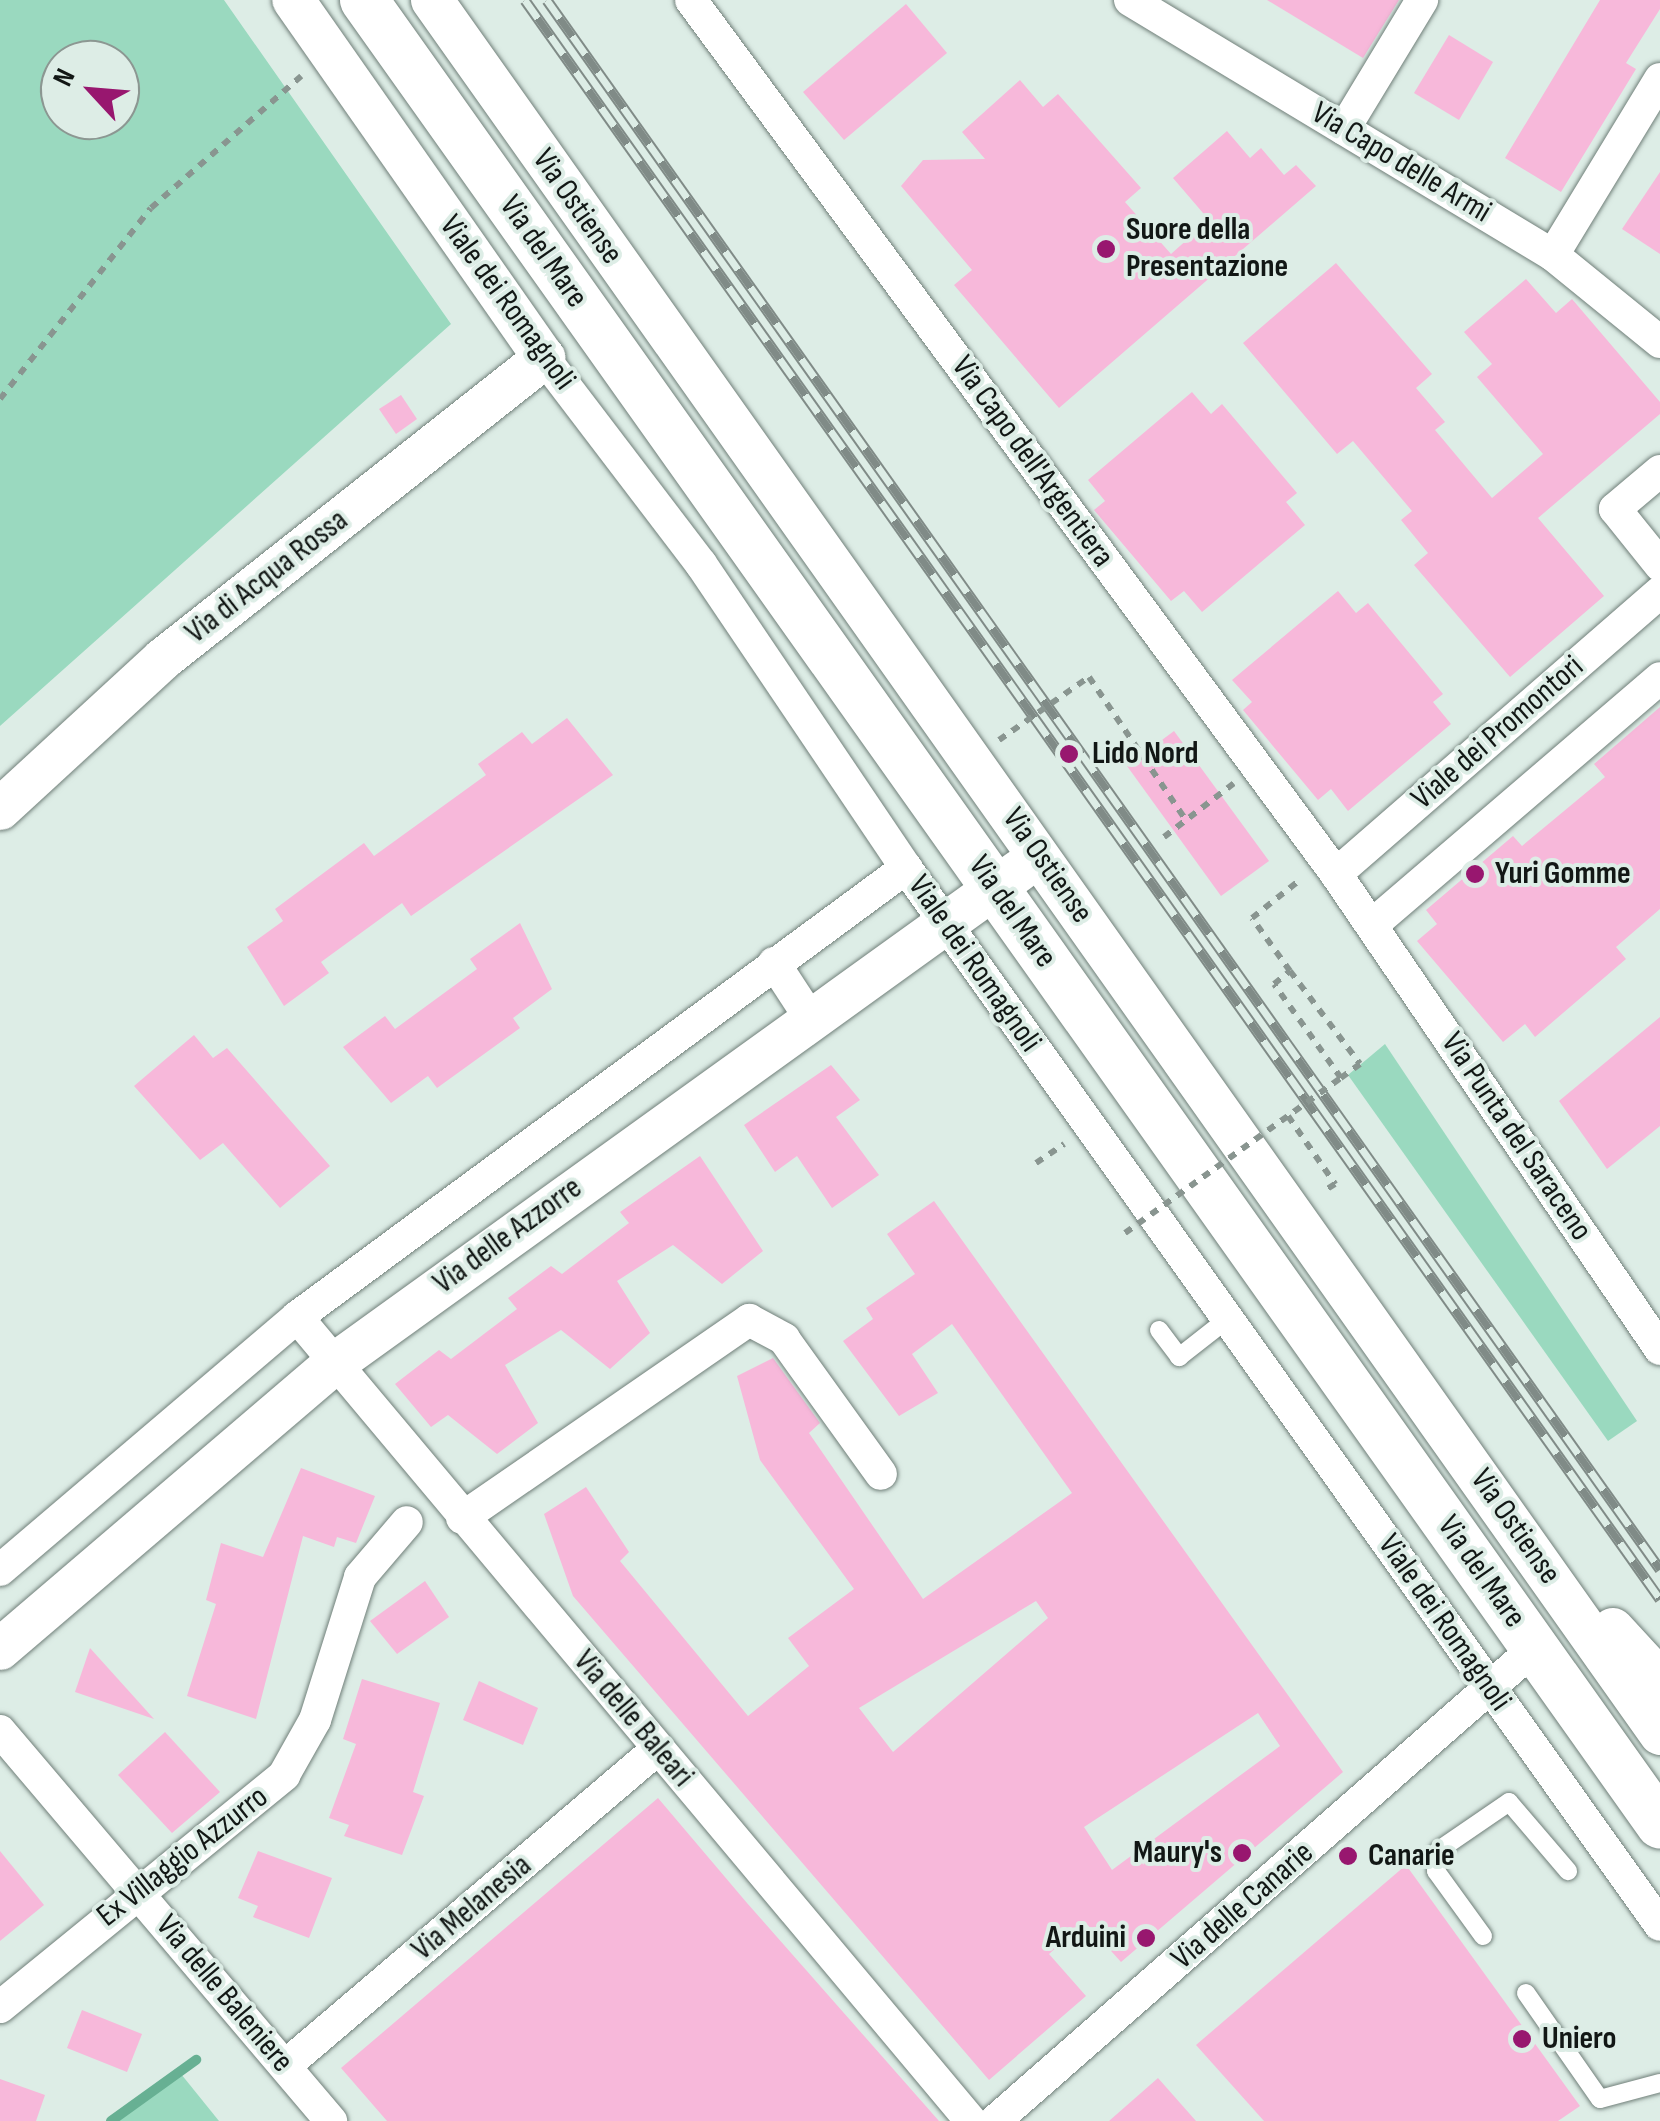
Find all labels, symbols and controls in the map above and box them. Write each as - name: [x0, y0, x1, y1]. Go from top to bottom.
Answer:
- north arrow: [40, 40, 140, 140]
- text: N: [46, 64, 82, 91]
- street label: Via Capo delle Armi: [1304, 94, 1498, 232]
- street label: Via Ostiense: [524, 142, 630, 272]
- street label: Via del Mare: [491, 189, 595, 315]
- street label: Viale dei Romagnoli: [431, 208, 583, 398]
- place label: Suore della Presentazione: [1126, 212, 1288, 287]
- marker: Suore della Presentazione: [1095, 238, 1117, 260]
- street label: Via Capo dell'Argentiera: [943, 349, 1121, 575]
- street label: Via di Acqua Rossa: [178, 502, 356, 652]
- street label: Viale dei Promontori: [1404, 648, 1592, 818]
- place label: Lido Nord: [1092, 735, 1198, 773]
- marker: Lido Nord: [1056, 741, 1082, 767]
- street label: Via Ostiense: [994, 801, 1100, 931]
- street label: Via del Mare: [960, 849, 1064, 975]
- place label: Yuri Gomme: [1495, 855, 1631, 893]
- marker: Yuri Gomme: [1464, 863, 1486, 885]
- street label: Viale dei Romagnoli: [899, 868, 1049, 1060]
- street label: Via Punta del Saraceno: [1432, 1026, 1600, 1248]
- street label: Via delle Azzorre: [426, 1169, 590, 1303]
- street label: Via Ostiense: [1462, 1462, 1568, 1592]
- street label: Via del Mare: [1429, 1509, 1533, 1635]
- street label: Viale dei Romagnoli: [1369, 1527, 1519, 1719]
- street label: Via delle Baleari: [565, 1643, 701, 1795]
- street label: Ex Villaggio Azzurro: [90, 1778, 276, 1936]
- place label: Maury's: [1133, 1834, 1222, 1872]
- street label: Via delle Canarie: [1164, 1834, 1322, 1978]
- place label: Canarie: [1368, 1837, 1455, 1875]
- marker: Maury's: [1231, 1842, 1253, 1864]
- marker: Canarie: [1337, 1845, 1359, 1867]
- street label: Via Melanesia: [404, 1847, 540, 1969]
- street label: Via delle Baleniere: [147, 1908, 301, 2080]
- place label: Arduini: [1046, 1919, 1126, 1957]
- marker: Arduini: [1135, 1927, 1157, 1949]
- place label: Uniero: [1542, 2020, 1617, 2058]
- marker: Uniero: [1511, 2028, 1533, 2050]

